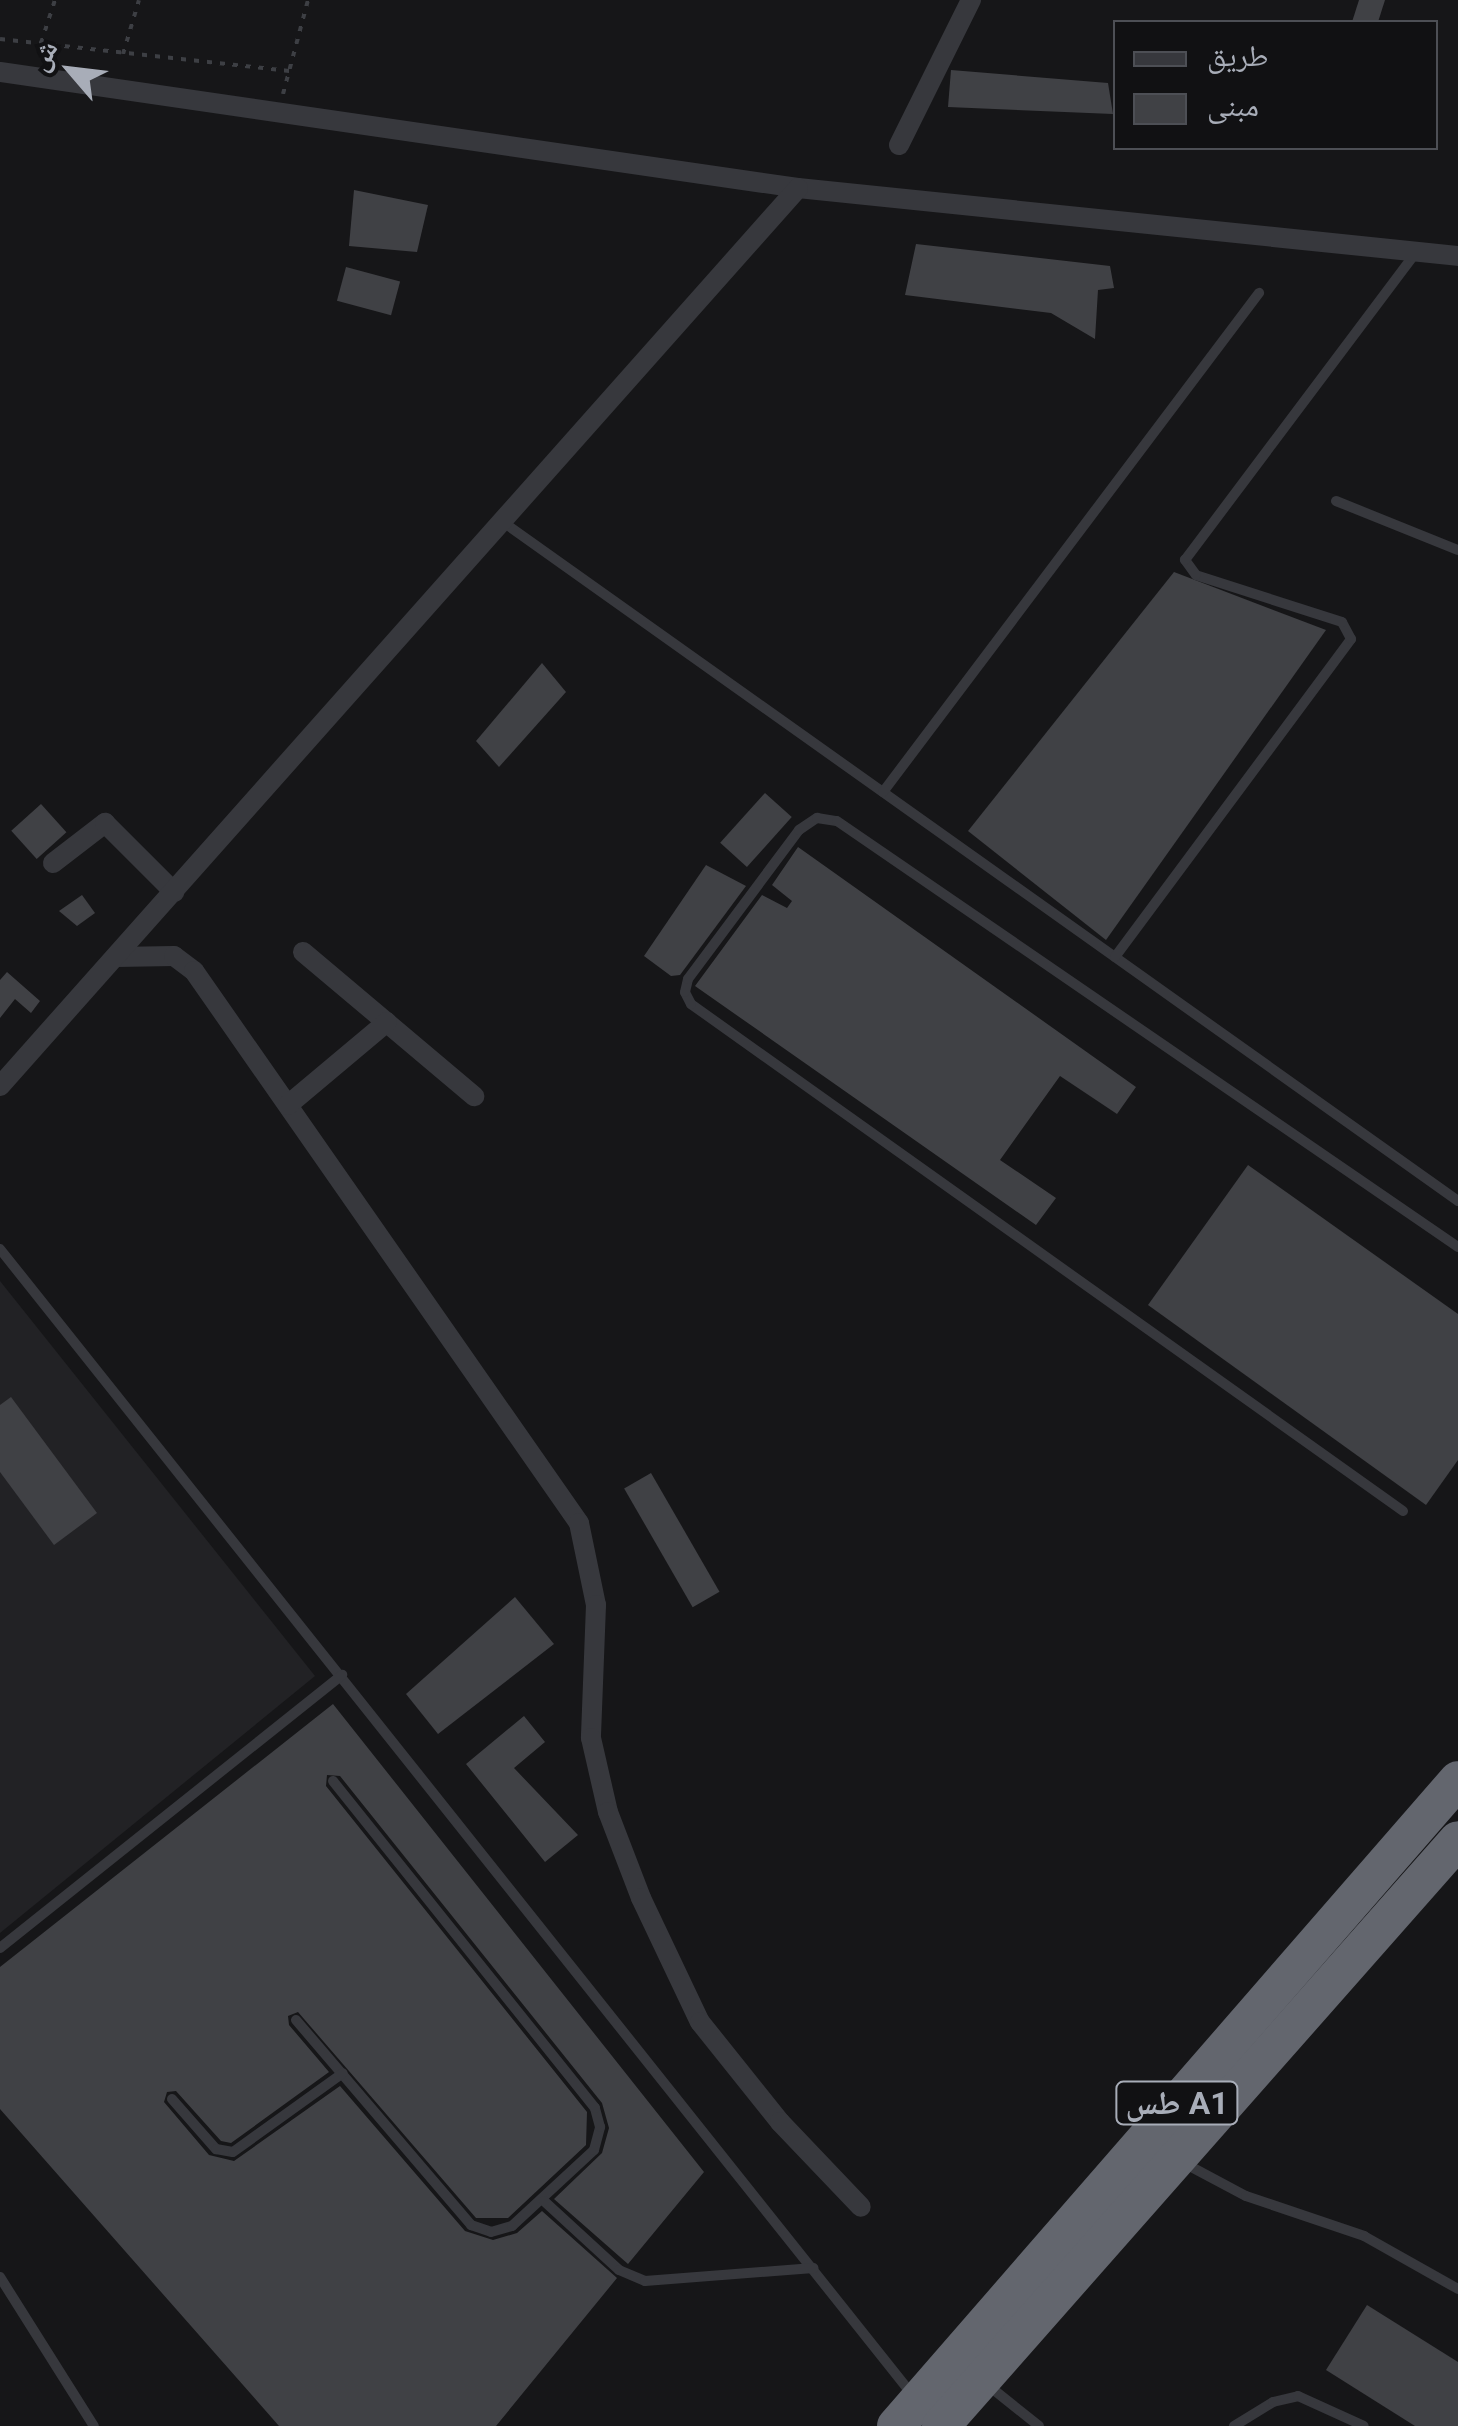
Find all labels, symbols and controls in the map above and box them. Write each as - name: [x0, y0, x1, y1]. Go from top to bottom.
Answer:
- north arrow: [20, 20, 120, 120]
- legend: [1113, 20, 1438, 150]
- text: ش: [22, 35, 65, 77]
- text: طريق: [1207, 38, 1268, 73]
- text: مبنى: [1207, 88, 1259, 123]
- road number: طس A1: [1114, 2076, 1240, 2130]

